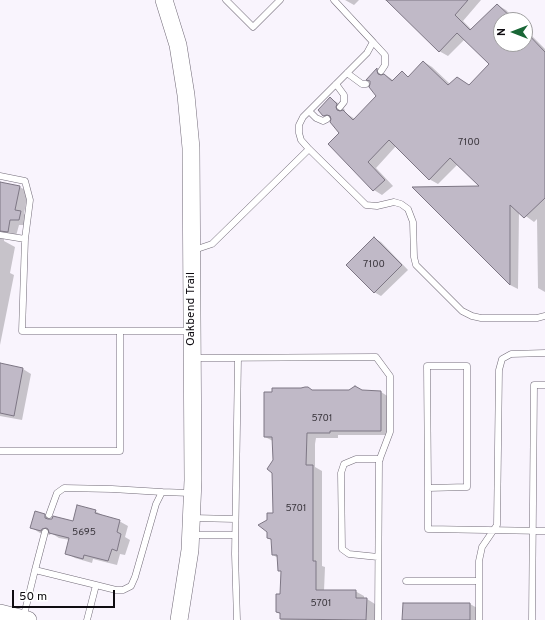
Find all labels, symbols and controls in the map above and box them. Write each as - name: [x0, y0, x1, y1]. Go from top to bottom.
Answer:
- north arrow: [493, 12, 533, 52]
- text: N: [495, 28, 509, 36]
- house number: 7100: [458, 137, 480, 149]
- house number: 7100: [363, 259, 385, 271]
- street label: Oakbend Trail: [185, 272, 199, 346]
- house number: 5701: [311, 413, 333, 425]
- house number: 5701: [285, 503, 307, 515]
- house number: 5695: [72, 527, 96, 539]
- scale bar: [14, 582, 117, 608]
- text: 50 m: [19, 589, 47, 605]
- house number: 5701: [310, 598, 332, 610]

